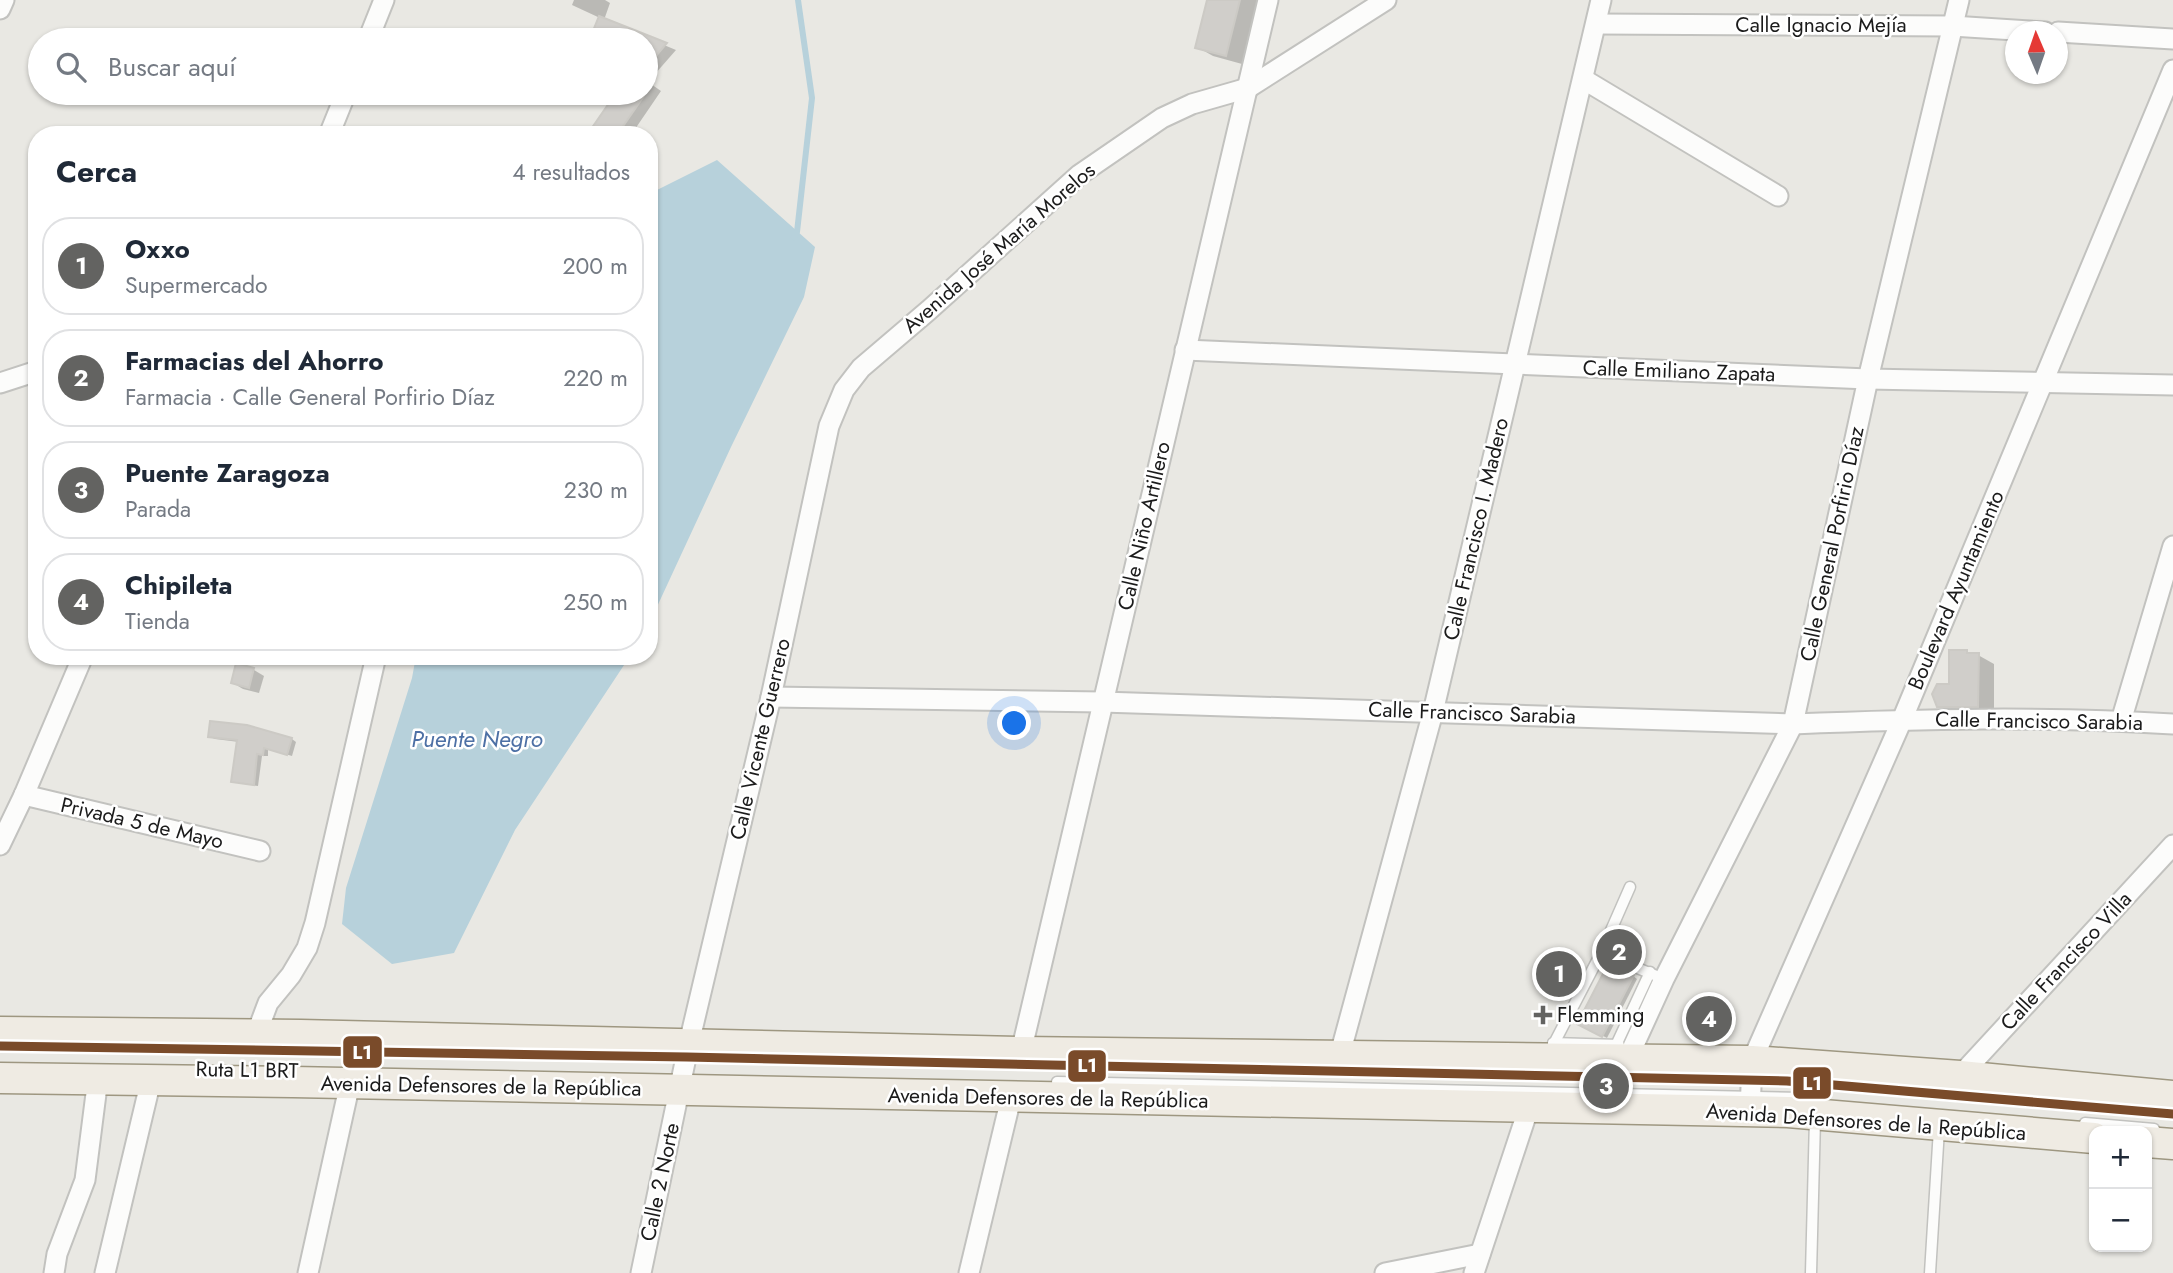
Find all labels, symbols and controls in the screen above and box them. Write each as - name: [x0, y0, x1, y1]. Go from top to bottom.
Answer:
- street label: Calle Ignacio Mejía: [1735, 10, 1907, 40]
- north arrow: [2005, 21, 2068, 84]
- search box: [28, 28, 658, 105]
- icon: search: [52, 48, 90, 86]
- text: Buscar aquí: [108, 48, 236, 86]
- text: Cerca: [56, 150, 137, 193]
- text: 4 resultados: [512, 155, 630, 189]
- street label: Avenida José María Morelos: [896, 156, 1102, 340]
- text: Oxxo: [125, 230, 190, 268]
- text: 1: [75, 249, 87, 283]
- text: 200 m: [562, 249, 628, 283]
- text: Supermercado: [125, 268, 268, 302]
- text: Farmacias del Ahorro: [125, 342, 384, 380]
- street label: Calle Emiliano Zapata: [1582, 353, 1776, 389]
- text: 2: [73, 361, 89, 395]
- text: 220 m: [563, 361, 628, 395]
- text: Farmacia · Calle General Porfirio Díaz: [125, 380, 495, 414]
- street label: Calle Francisco I. Madero: [1436, 415, 1516, 643]
- street label: Calle General Porfirio Díaz: [1792, 423, 1872, 664]
- street label: Calle Niño Artillero: [1110, 439, 1178, 613]
- text: Puente Zaragoza: [125, 454, 330, 492]
- text: 3: [74, 473, 88, 507]
- text: 230 m: [564, 473, 628, 507]
- street label: Boulevard Ayuntamiento: [1900, 486, 2012, 694]
- text: Parada: [125, 492, 191, 526]
- text: Chipileta: [125, 566, 233, 604]
- text: 4: [73, 585, 89, 619]
- text: 250 m: [563, 585, 628, 619]
- text: Tienda: [125, 604, 190, 638]
- street label: Calle Vicente Guerrero: [722, 635, 798, 843]
- street label: Calle Francisco Sarabia: [1368, 694, 1576, 732]
- street label: Calle Francisco Sarabia: [1935, 704, 2143, 738]
- your location: [997, 706, 1031, 740]
- water label: Puente Negro: [411, 722, 544, 756]
- street label: Privada 5 de Mayo: [58, 790, 226, 856]
- street label: Calle Francisco Villa: [1993, 885, 2139, 1037]
- pin: 2: [1596, 926, 1642, 978]
- pin: 1: [1536, 948, 1582, 1000]
- pin: 4: [1686, 993, 1732, 1045]
- place label: Flemming: [1557, 1000, 1644, 1030]
- marker: Flemming: [1535, 1007, 1551, 1023]
- line badge: L1: [342, 1035, 383, 1069]
- text: L1: [352, 1039, 372, 1066]
- line badge: L1: [1067, 1049, 1107, 1083]
- text: L1: [1077, 1052, 1097, 1079]
- street label: Ruta L1 BRT: [195, 1054, 299, 1086]
- pin: 3: [1583, 1060, 1629, 1112]
- line badge: L1: [1792, 1066, 1832, 1100]
- street label: Avenida Defensores de la República: [320, 1068, 642, 1104]
- text: L1: [1802, 1070, 1822, 1097]
- street label: Avenida Defensores de la República: [887, 1080, 1209, 1116]
- street label: Avenida Defensores de la República: [1705, 1096, 2027, 1148]
- street label: Calle 2 Norte: [633, 1120, 687, 1244]
- map controls: [2089, 1126, 2152, 1252]
- button: +: [2089, 1126, 2152, 1189]
- button: −: [2089, 1189, 2152, 1252]

